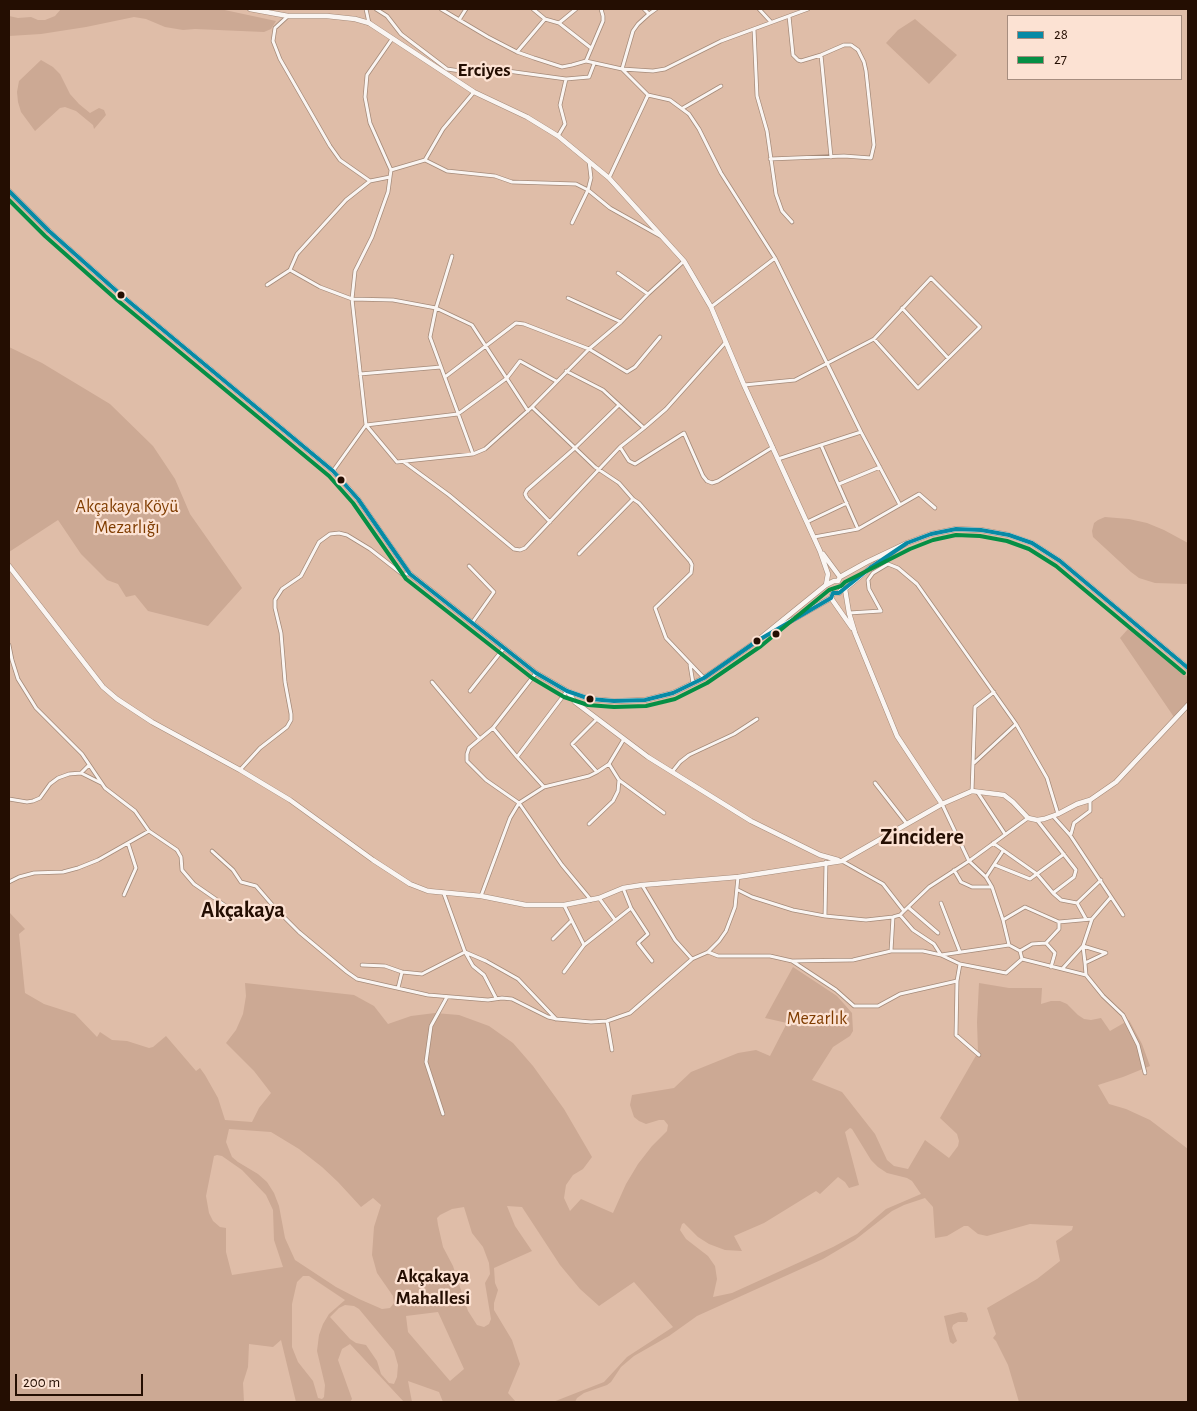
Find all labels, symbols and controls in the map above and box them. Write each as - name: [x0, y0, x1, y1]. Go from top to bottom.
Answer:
- legend: [1007, 15, 1182, 80]
- text: 28: [1054, 27, 1068, 42]
- text: 27: [1054, 52, 1067, 67]
- district label: Erciyes: [458, 59, 510, 81]
- unlabelled marker: [116, 290, 126, 300]
- unlabelled marker: [336, 475, 346, 485]
- park label: Akçakaya Köyü Mezarlığı: [76, 496, 178, 538]
- unlabelled marker: [771, 629, 781, 639]
- unlabelled marker: [752, 636, 762, 646]
- unlabelled marker: [585, 694, 595, 704]
- district label: Zincidere: [880, 824, 964, 850]
- district label: Akçakaya: [201, 897, 285, 923]
- park label: Mezarlık: [787, 1008, 847, 1030]
- district label: Akçakaya Mahallesi: [396, 1265, 470, 1309]
- scale bar: [18, 1364, 145, 1396]
- text: 200 m: [23, 1375, 60, 1390]

